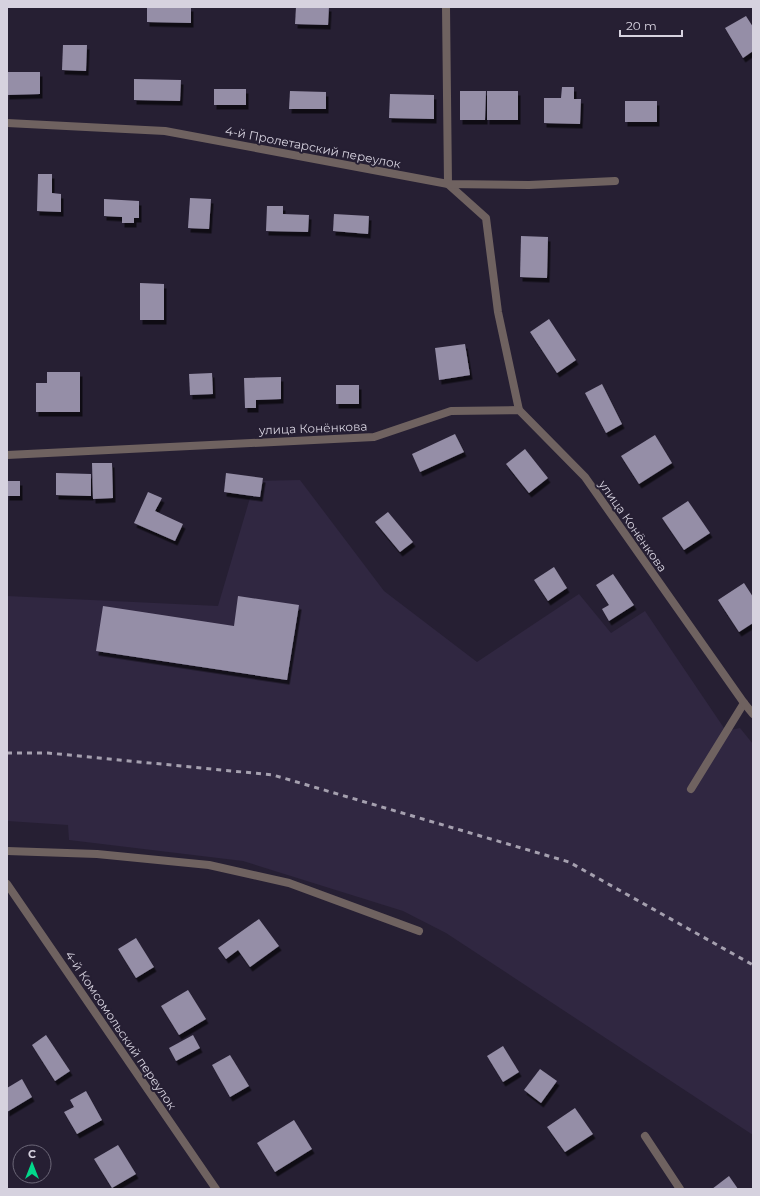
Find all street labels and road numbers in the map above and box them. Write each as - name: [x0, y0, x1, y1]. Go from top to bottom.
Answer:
- street label: 4-й Пролетарский переулок: [224, 123, 402, 171]
- street label: улица Конёнкова: [257, 419, 368, 437]
- street label: улица Конёнкова: [595, 476, 670, 575]
- street label: 4-й Комсомольский переулок: [62, 948, 180, 1112]

